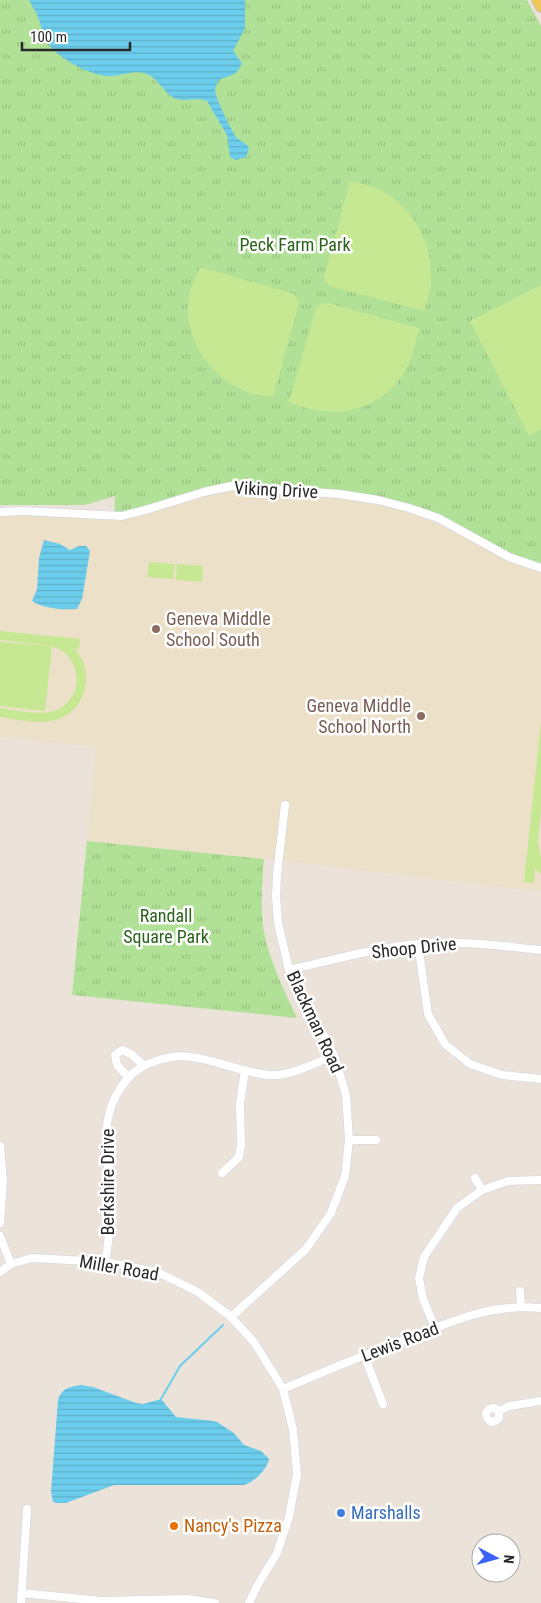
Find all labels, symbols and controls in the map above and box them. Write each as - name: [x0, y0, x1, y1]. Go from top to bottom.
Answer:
- scale bar: [22, 20, 130, 52]
- text: 100 m: [30, 28, 67, 46]
- park label: Peck Farm Park: [239, 234, 351, 255]
- street label: Viking Drive: [233, 477, 319, 502]
- place label: Geneva Middle School South: [166, 608, 271, 650]
- marker: Geneva Middle School South: [150, 623, 162, 635]
- place label: Geneva Middle School North: [306, 695, 411, 737]
- marker: Geneva Middle School North: [415, 710, 427, 722]
- park label: Randall Square Park: [123, 905, 209, 947]
- street label: Shoop Drive: [371, 933, 457, 962]
- street label: Blackman Road: [283, 967, 348, 1076]
- street label: Berkshire Drive: [97, 1129, 118, 1235]
- street label: Miller Road: [78, 1250, 160, 1285]
- street label: Lewis Road: [358, 1317, 442, 1366]
- place label: Marshalls: [351, 1502, 421, 1523]
- marker: Marshalls: [335, 1507, 347, 1519]
- place label: Nancy's Pizza: [184, 1515, 282, 1536]
- marker: Nancy's Pizza: [168, 1520, 180, 1532]
- north arrow: [471, 1533, 521, 1583]
- text: N: [501, 1554, 517, 1564]

